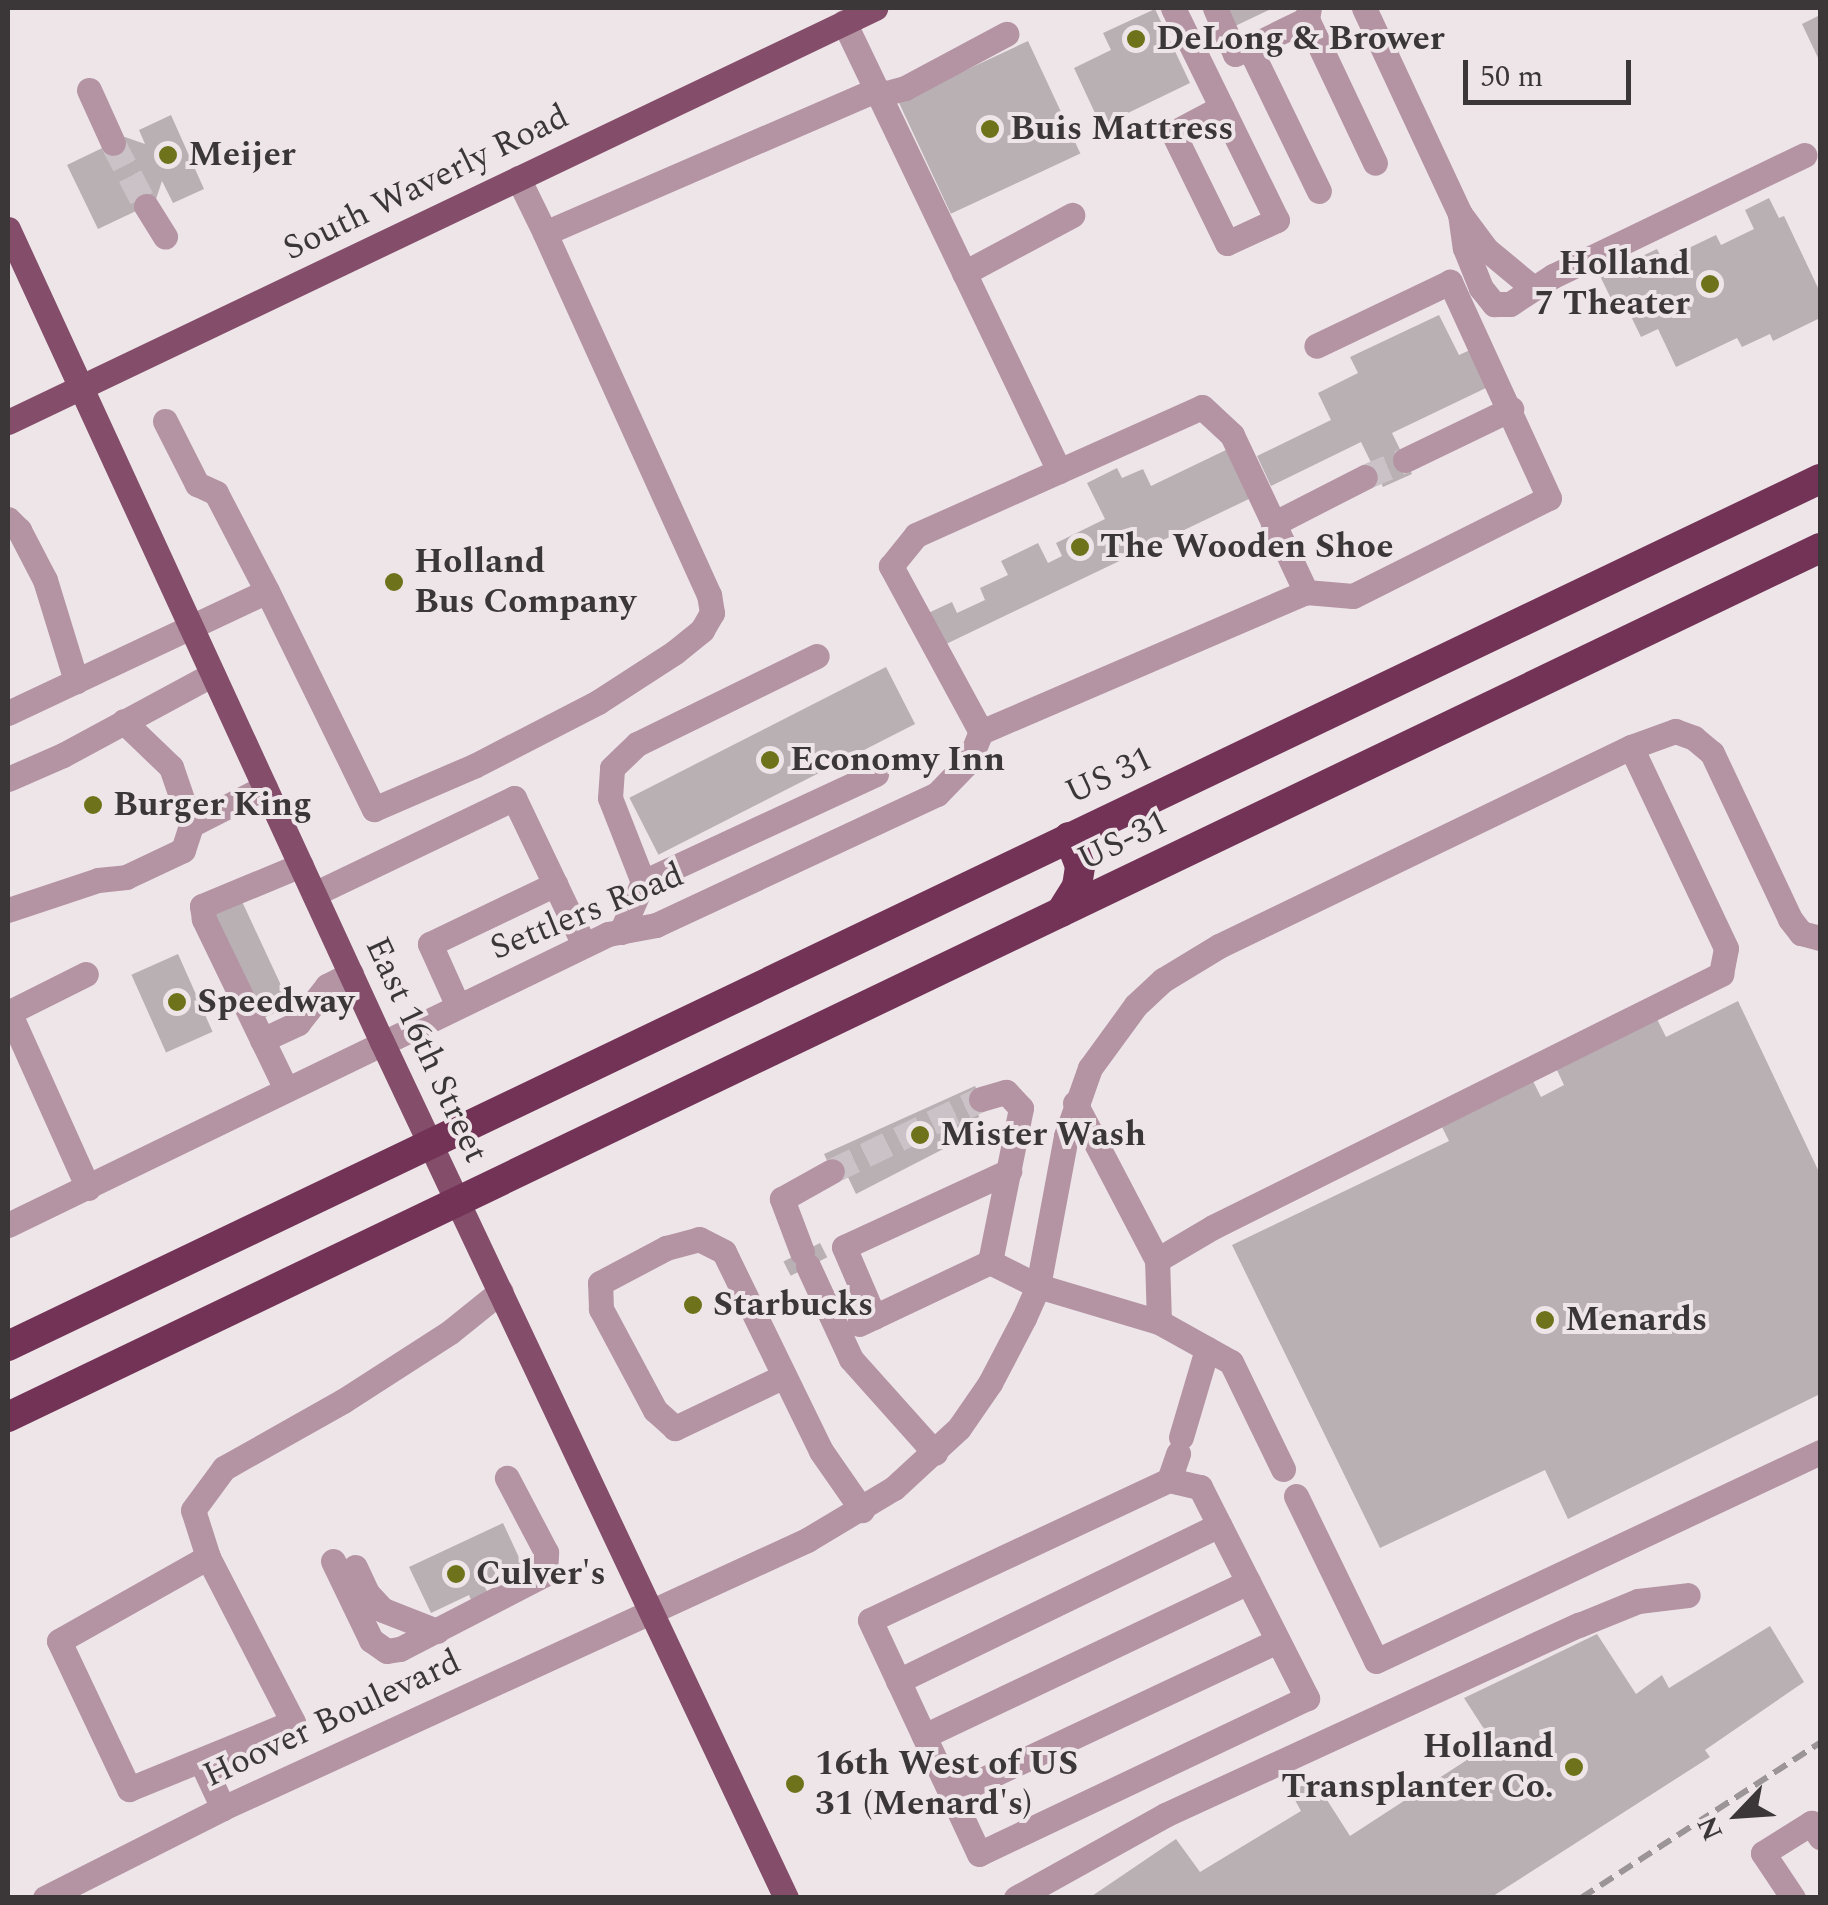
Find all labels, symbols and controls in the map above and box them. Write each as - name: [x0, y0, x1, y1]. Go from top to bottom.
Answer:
- place label: DeLong & Brower: [1156, 18, 1445, 60]
- marker: DeLong & Brower: [1125, 28, 1147, 50]
- scale bar: [1468, 40, 1636, 102]
- text: 50 m: [1480, 54, 1543, 100]
- street label: South Waverly Road: [276, 96, 576, 270]
- place label: Buis Mattress: [1010, 108, 1234, 150]
- marker: Buis Mattress: [979, 118, 1001, 140]
- place label: Meijer: [188, 134, 296, 176]
- marker: Meijer: [157, 144, 179, 166]
- place label: Holland 7 Theater: [1534, 243, 1690, 325]
- marker: Holland 7 Theater: [1699, 273, 1721, 295]
- place label: The Wooden Shoe: [1100, 526, 1394, 568]
- marker: The Wooden Shoe: [1069, 536, 1091, 558]
- place label: Holland Bus Company: [414, 541, 636, 623]
- marker: Holland Bus Company: [383, 571, 405, 593]
- street label: US 31: [1059, 738, 1159, 814]
- place label: Economy Inn: [790, 739, 1005, 781]
- marker: Economy Inn: [759, 749, 781, 771]
- place label: Burger King: [113, 784, 312, 826]
- marker: Burger King: [82, 794, 104, 816]
- street label: US-31: [1071, 801, 1175, 881]
- street label: Settlers Road: [484, 854, 690, 970]
- street label: East 16th Street: [355, 930, 497, 1170]
- place label: Speedway: [197, 981, 354, 1023]
- marker: Speedway: [166, 991, 188, 1013]
- place label: Mister Wash: [940, 1114, 1146, 1156]
- marker: Mister Wash: [909, 1124, 931, 1146]
- place label: Starbucks: [713, 1284, 873, 1326]
- marker: Starbucks: [682, 1294, 704, 1316]
- place label: Menards: [1565, 1299, 1707, 1341]
- marker: Menards: [1534, 1309, 1556, 1331]
- place label: Culver's: [476, 1553, 606, 1595]
- marker: Culver's: [445, 1563, 467, 1585]
- street label: Hoover Boulevard: [197, 1641, 467, 1797]
- place label: Holland Transplanter Co.: [1281, 1726, 1554, 1808]
- place label: 16th West of US 31 (Menard's): [815, 1743, 1078, 1825]
- marker: Holland Transplanter Co.: [1563, 1756, 1585, 1778]
- north arrow: [1688, 1765, 1788, 1865]
- marker: 16th West of US 31 (Menard's): [784, 1773, 806, 1795]
- text: N: [1686, 1808, 1735, 1847]

